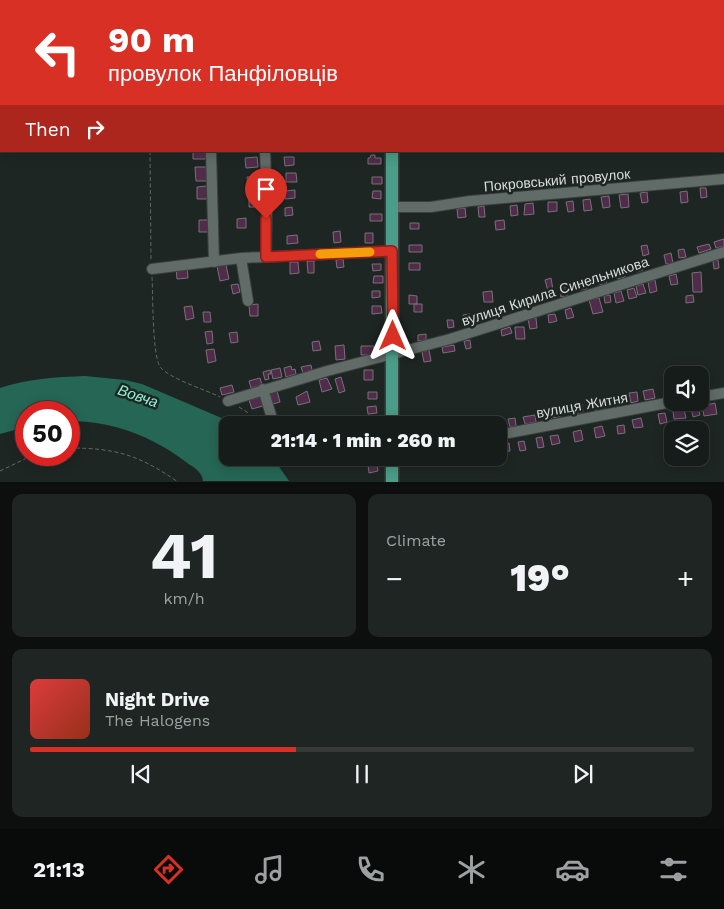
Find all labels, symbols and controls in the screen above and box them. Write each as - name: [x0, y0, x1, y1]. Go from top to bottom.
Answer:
- text: 90 m: [108, 19, 195, 61]
- icon: left: [25, 20, 90, 85]
- text: провулок Панфіловців: [108, 61, 338, 86]
- icon: right: [81, 115, 109, 143]
- text: Then: [25, 118, 71, 141]
- street label: Покровський провулок: [483, 166, 632, 194]
- pin: [245, 168, 287, 219]
- icon: arrive: [252, 175, 280, 203]
- street label: вулиця Кирила Синельникова: [459, 253, 651, 329]
- position arrow: [366, 309, 418, 361]
- map controls: [664, 366, 709, 466]
- button: sound: [664, 366, 709, 411]
- water label: Вовча: [115, 381, 161, 411]
- street label: вулиця Житня: [535, 389, 629, 421]
- speed limit sign: 50: [15, 401, 80, 466]
- button: layers: [664, 421, 709, 466]
- text: 21:14 · 1 min · 260 m: [270, 429, 456, 452]
- text: 41: [150, 518, 218, 594]
- text: Climate: [386, 531, 446, 550]
- text: 19°: [510, 556, 570, 600]
- text: −: [386, 562, 403, 595]
- text: +: [677, 562, 694, 595]
- text: km/h: [163, 589, 205, 608]
- text: Night Drive: [105, 688, 210, 711]
- text: The Halogens: [105, 711, 210, 730]
- icon: previous: [127, 760, 155, 788]
- icon: pause: [348, 760, 376, 788]
- icon: next: [569, 760, 597, 788]
- icon: directions: [151, 852, 186, 887]
- icon: music: [252, 852, 287, 887]
- icon: phone: [353, 852, 388, 887]
- icon: climate: [454, 852, 489, 887]
- icon: car: [555, 852, 590, 887]
- icon: filters: [656, 852, 691, 887]
- text: 21:13: [33, 857, 85, 882]

